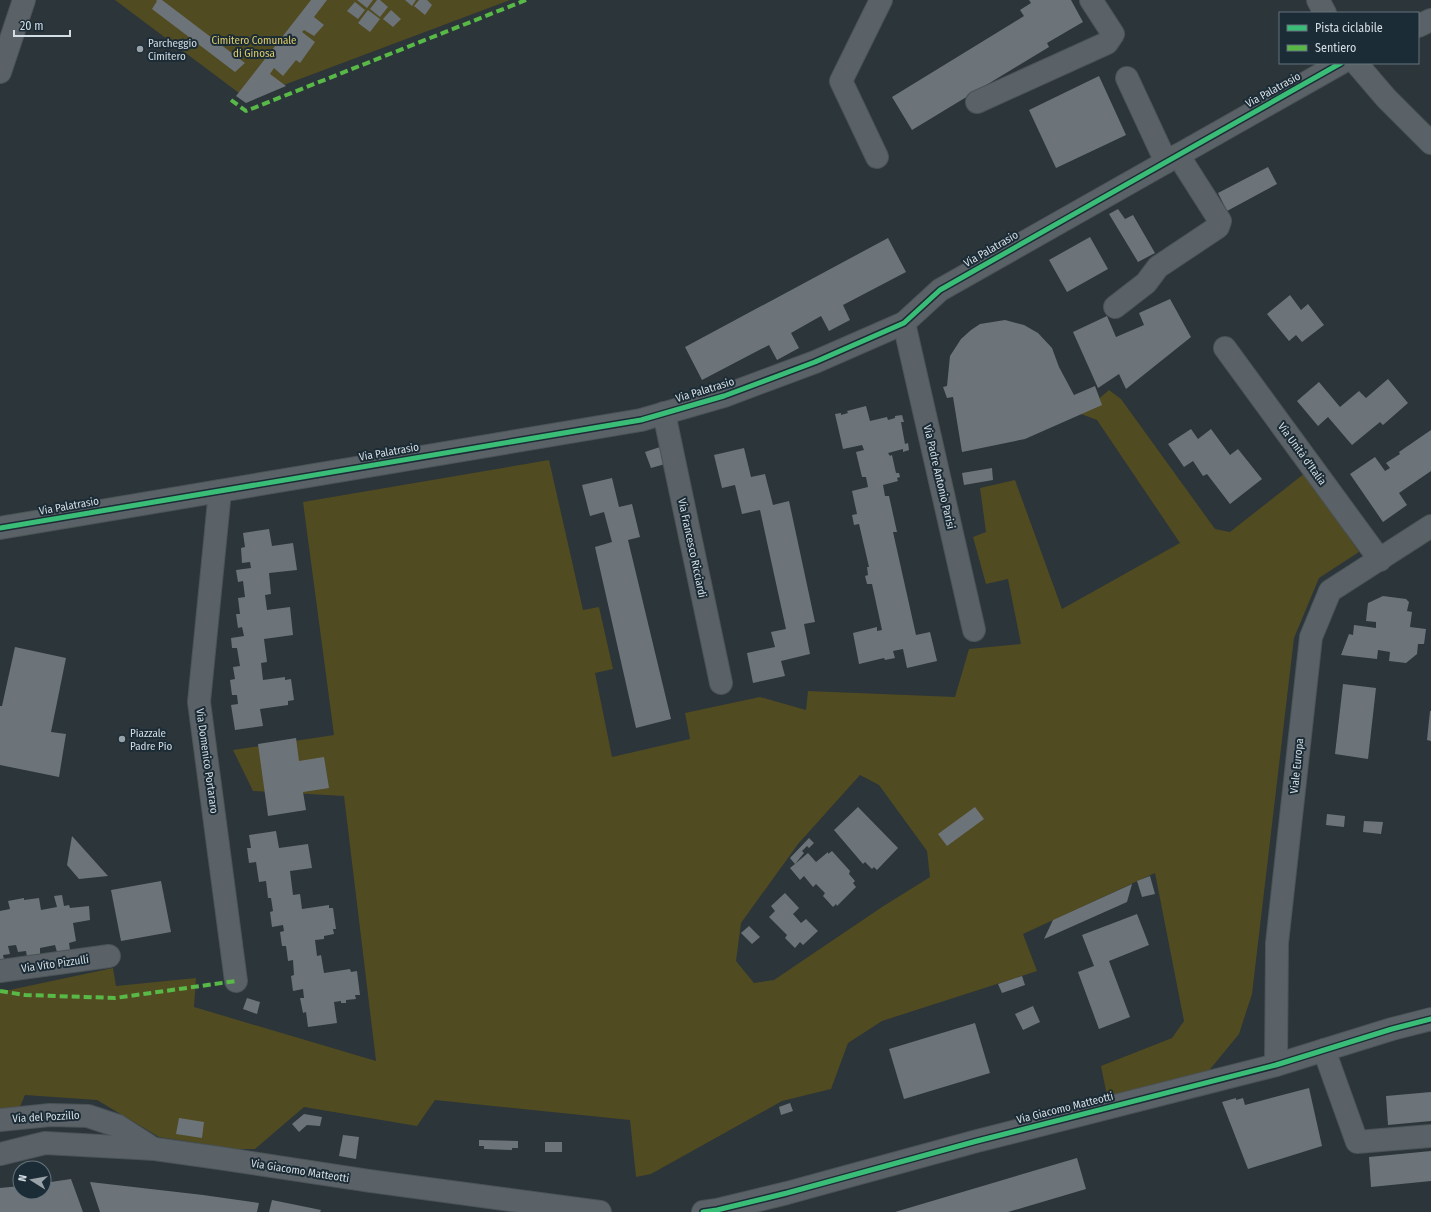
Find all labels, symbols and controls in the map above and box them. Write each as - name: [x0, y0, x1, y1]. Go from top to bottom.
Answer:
- scale bar: [14, 12, 70, 38]
- legend: [1279, 12, 1419, 64]
- text: 20 m: [20, 19, 44, 33]
- text: Pista ciclabile: [1315, 21, 1383, 35]
- park label: Cimitero Comunale di Ginosa: [211, 34, 297, 60]
- place label: Parcheggio Cimitero: [148, 37, 197, 63]
- text: Sentiero: [1315, 41, 1356, 55]
- marker: Parcheggio Cimitero: [135, 44, 145, 54]
- street label: Via Palatrasio: [1243, 69, 1303, 110]
- street label: Via Palatrasio: [961, 228, 1021, 270]
- street label: Via Palatrasio: [674, 375, 736, 405]
- street label: Via Unità d'Italia: [1275, 420, 1329, 488]
- street label: Via Padre Antonio Parisi: [921, 424, 957, 531]
- street label: Via Palatrasio: [358, 440, 420, 464]
- street label: Via Palatrasio: [38, 494, 100, 518]
- street label: Via Francesco Ricciardi: [675, 497, 709, 599]
- street label: Via Domenico Portararo: [193, 708, 221, 815]
- place label: Piazzale Padre Pio: [130, 727, 173, 753]
- marker: Piazzale Padre Pio: [117, 734, 127, 744]
- street label: Viale Europa: [1288, 738, 1306, 794]
- street label: Via Vito Pizzulli: [20, 953, 90, 975]
- street label: Via Giacomo Matteotti: [1015, 1090, 1115, 1126]
- street label: Via del Pozzillo: [12, 1109, 80, 1125]
- street label: Via Giacomo Matteotti: [250, 1157, 350, 1185]
- north arrow: [12, 1160, 52, 1200]
- text: N: [16, 1174, 30, 1183]

